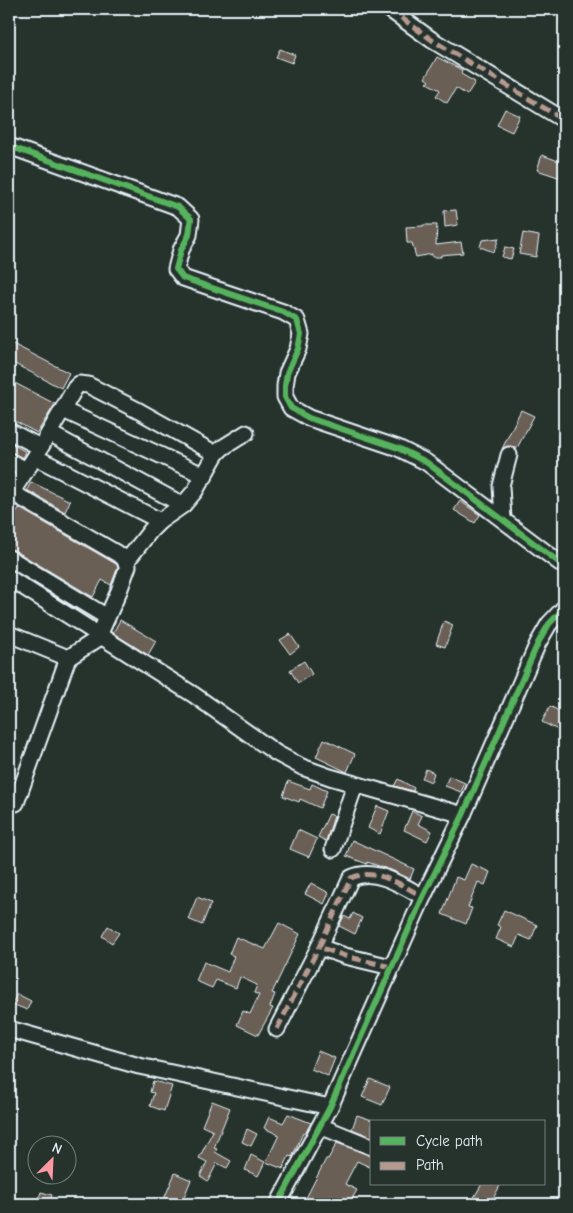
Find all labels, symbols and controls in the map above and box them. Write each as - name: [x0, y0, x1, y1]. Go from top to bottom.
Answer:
- legend: [370, 1120, 546, 1186]
- text: Cycle path: [416, 1132, 483, 1150]
- north arrow: [28, 1136, 78, 1186]
- text: N: [49, 1139, 65, 1158]
- text: Path: [416, 1156, 444, 1174]

